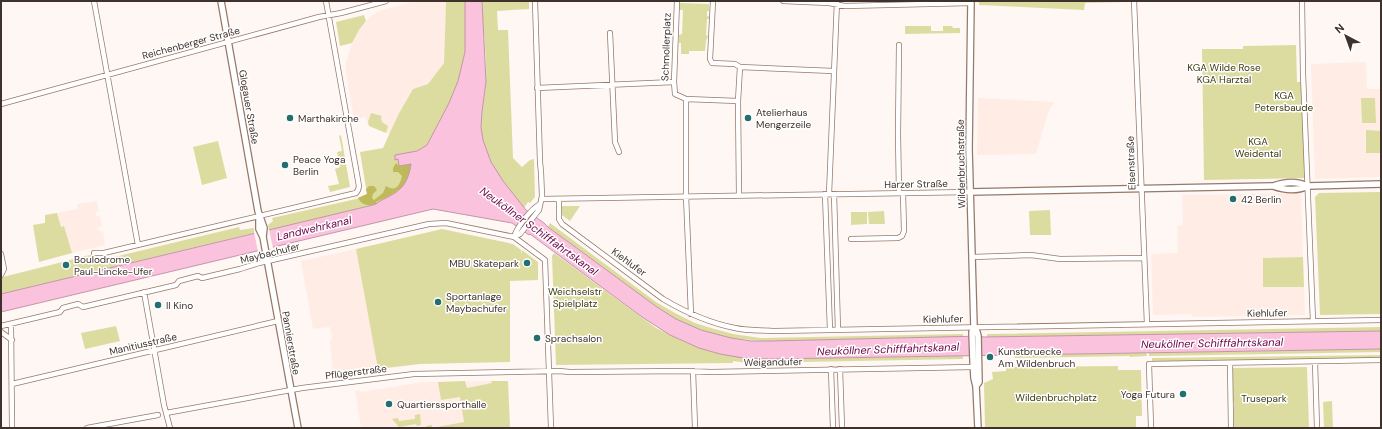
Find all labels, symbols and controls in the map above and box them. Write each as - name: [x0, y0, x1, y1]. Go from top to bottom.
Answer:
- street label: Schmollerplatz: [658, 12, 674, 81]
- north arrow: [1326, 16, 1366, 56]
- text: N: [1332, 21, 1347, 36]
- street label: Reichenberger Straße: [141, 24, 242, 62]
- park label: KGA Wilde Rose KGA Harztal: [1187, 61, 1261, 86]
- street label: Glogauer Straße: [236, 69, 262, 146]
- park label: KGA Petersbaude: [1255, 89, 1314, 114]
- place label: Atelierhaus Mengerzeile: [756, 106, 811, 131]
- place label: Marthakirche: [298, 112, 359, 125]
- marker: Marthakirche: [285, 113, 295, 123]
- marker: Atelierhaus Mengerzeile: [743, 113, 753, 123]
- street label: Wildenbruchstraße: [954, 119, 968, 209]
- street label: Elsenstraße: [1124, 135, 1138, 190]
- park label: KGA Weidental: [1235, 135, 1281, 160]
- place label: Peace Yoga Berlin: [293, 153, 345, 178]
- marker: Peace Yoga Berlin: [280, 160, 290, 170]
- street label: Harzer Straße: [884, 177, 948, 191]
- water label: Neuköllner Schifffahrtskanal: [477, 184, 601, 279]
- place label: 42 Berlin: [1241, 193, 1282, 206]
- marker: 42 Berlin: [1228, 194, 1238, 204]
- water label: Landwehrkanal: [275, 212, 353, 243]
- street label: Maybachufer: [239, 239, 301, 267]
- street label: Kiehlufer: [609, 245, 649, 279]
- place label: Boulodrome Paul-Lincke-Ufer: [74, 253, 153, 278]
- place label: MBU Skatepark: [449, 257, 519, 270]
- marker: MBU Skatepark: [522, 258, 532, 268]
- marker: Boulodrome Paul-Lincke-Ufer: [61, 260, 71, 270]
- park label: Weichselstr Spielplatz: [548, 285, 602, 310]
- place label: Sportanlage Maybachufer: [446, 290, 507, 315]
- marker: Sportanlage Maybachufer: [433, 297, 443, 307]
- place label: Il Kino: [166, 299, 193, 312]
- marker: Il Kino: [153, 300, 163, 310]
- street label: Kiehlufer: [1247, 306, 1288, 320]
- street label: Pannierstraße: [279, 310, 303, 376]
- street label: Kiehlufer: [923, 312, 964, 326]
- street label: Manitiusstraße: [108, 330, 178, 358]
- place label: Sprachsalon: [545, 332, 602, 345]
- marker: Sprachsalon: [532, 333, 542, 343]
- water label: Neuköllner Schifffahrtskanal: [1141, 335, 1284, 351]
- water label: Neuköllner Schifffahrtskanal: [817, 340, 960, 358]
- place label: Kunstbruecke Am Wildenbruch: [998, 345, 1076, 370]
- marker: Kunstbruecke Am Wildenbruch: [985, 352, 995, 362]
- street label: Weigandufer: [744, 355, 803, 369]
- street label: Pflügerstraße: [324, 362, 388, 382]
- place label: Yoga Futura: [1121, 388, 1175, 401]
- marker: Yoga Futura: [1178, 389, 1188, 399]
- park label: Wildenbruchplatz: [1015, 391, 1097, 404]
- park label: Trusepark: [1241, 392, 1287, 405]
- place label: Quartierssporthalle: [397, 398, 487, 411]
- marker: Quartierssporthalle: [384, 399, 394, 409]

